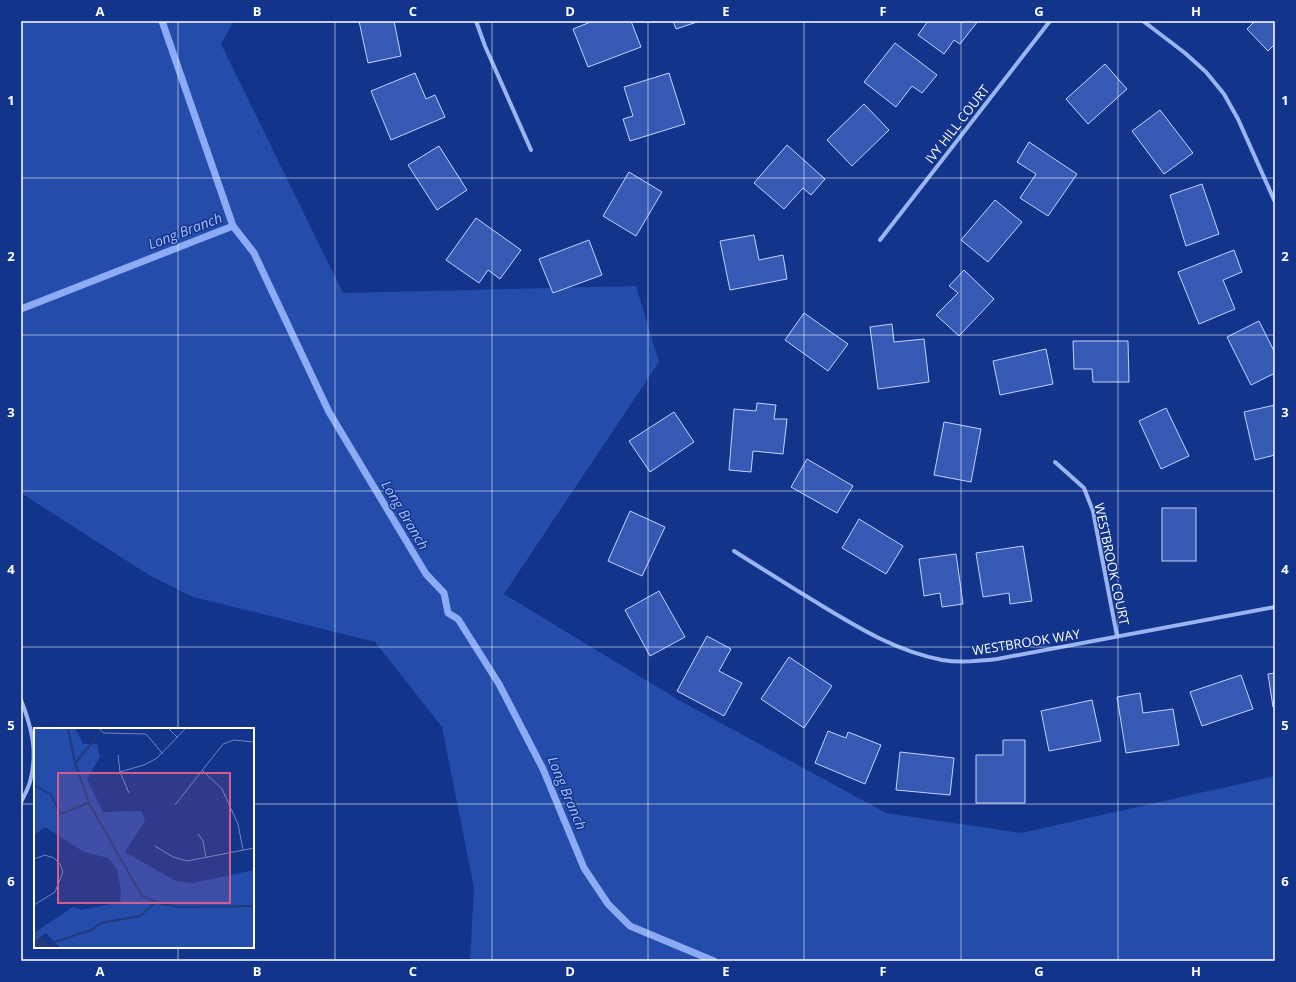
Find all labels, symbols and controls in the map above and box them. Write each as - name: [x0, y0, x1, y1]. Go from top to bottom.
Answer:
- text: A: [96, 2, 105, 20]
- text: B: [253, 2, 262, 20]
- text: C: [409, 2, 417, 20]
- text: D: [565, 2, 575, 20]
- text: E: [722, 2, 730, 20]
- text: F: [879, 2, 887, 20]
- text: G: [1034, 2, 1044, 20]
- text: H: [1191, 2, 1201, 20]
- street label: IVY HILL COURT: [921, 80, 994, 167]
- text: 1: [7, 91, 15, 109]
- text: 1: [1281, 91, 1289, 109]
- water label: Long Branch: [145, 208, 225, 253]
- text: 2: [7, 247, 15, 265]
- text: 2: [1281, 247, 1289, 265]
- text: 3: [7, 403, 15, 421]
- text: 3: [1281, 403, 1289, 421]
- water label: Long Branch: [377, 476, 434, 553]
- street label: WESTBROOK COURT: [1090, 501, 1134, 628]
- text: 4: [7, 560, 15, 578]
- text: 4: [1281, 560, 1289, 578]
- street label: WESTBROOK WAY: [971, 624, 1082, 659]
- text: 5: [7, 716, 15, 734]
- text: 5: [1281, 716, 1289, 734]
- inset map: [34, 728, 254, 948]
- water label: Long Branch: [543, 753, 591, 832]
- text: 6: [7, 872, 15, 890]
- text: 6: [1281, 872, 1289, 890]
- text: A: [96, 962, 105, 980]
- text: B: [253, 962, 262, 980]
- text: C: [409, 962, 417, 980]
- text: D: [565, 962, 575, 980]
- text: E: [722, 962, 730, 980]
- text: F: [879, 962, 887, 980]
- text: G: [1034, 962, 1044, 980]
- text: H: [1191, 962, 1201, 980]

